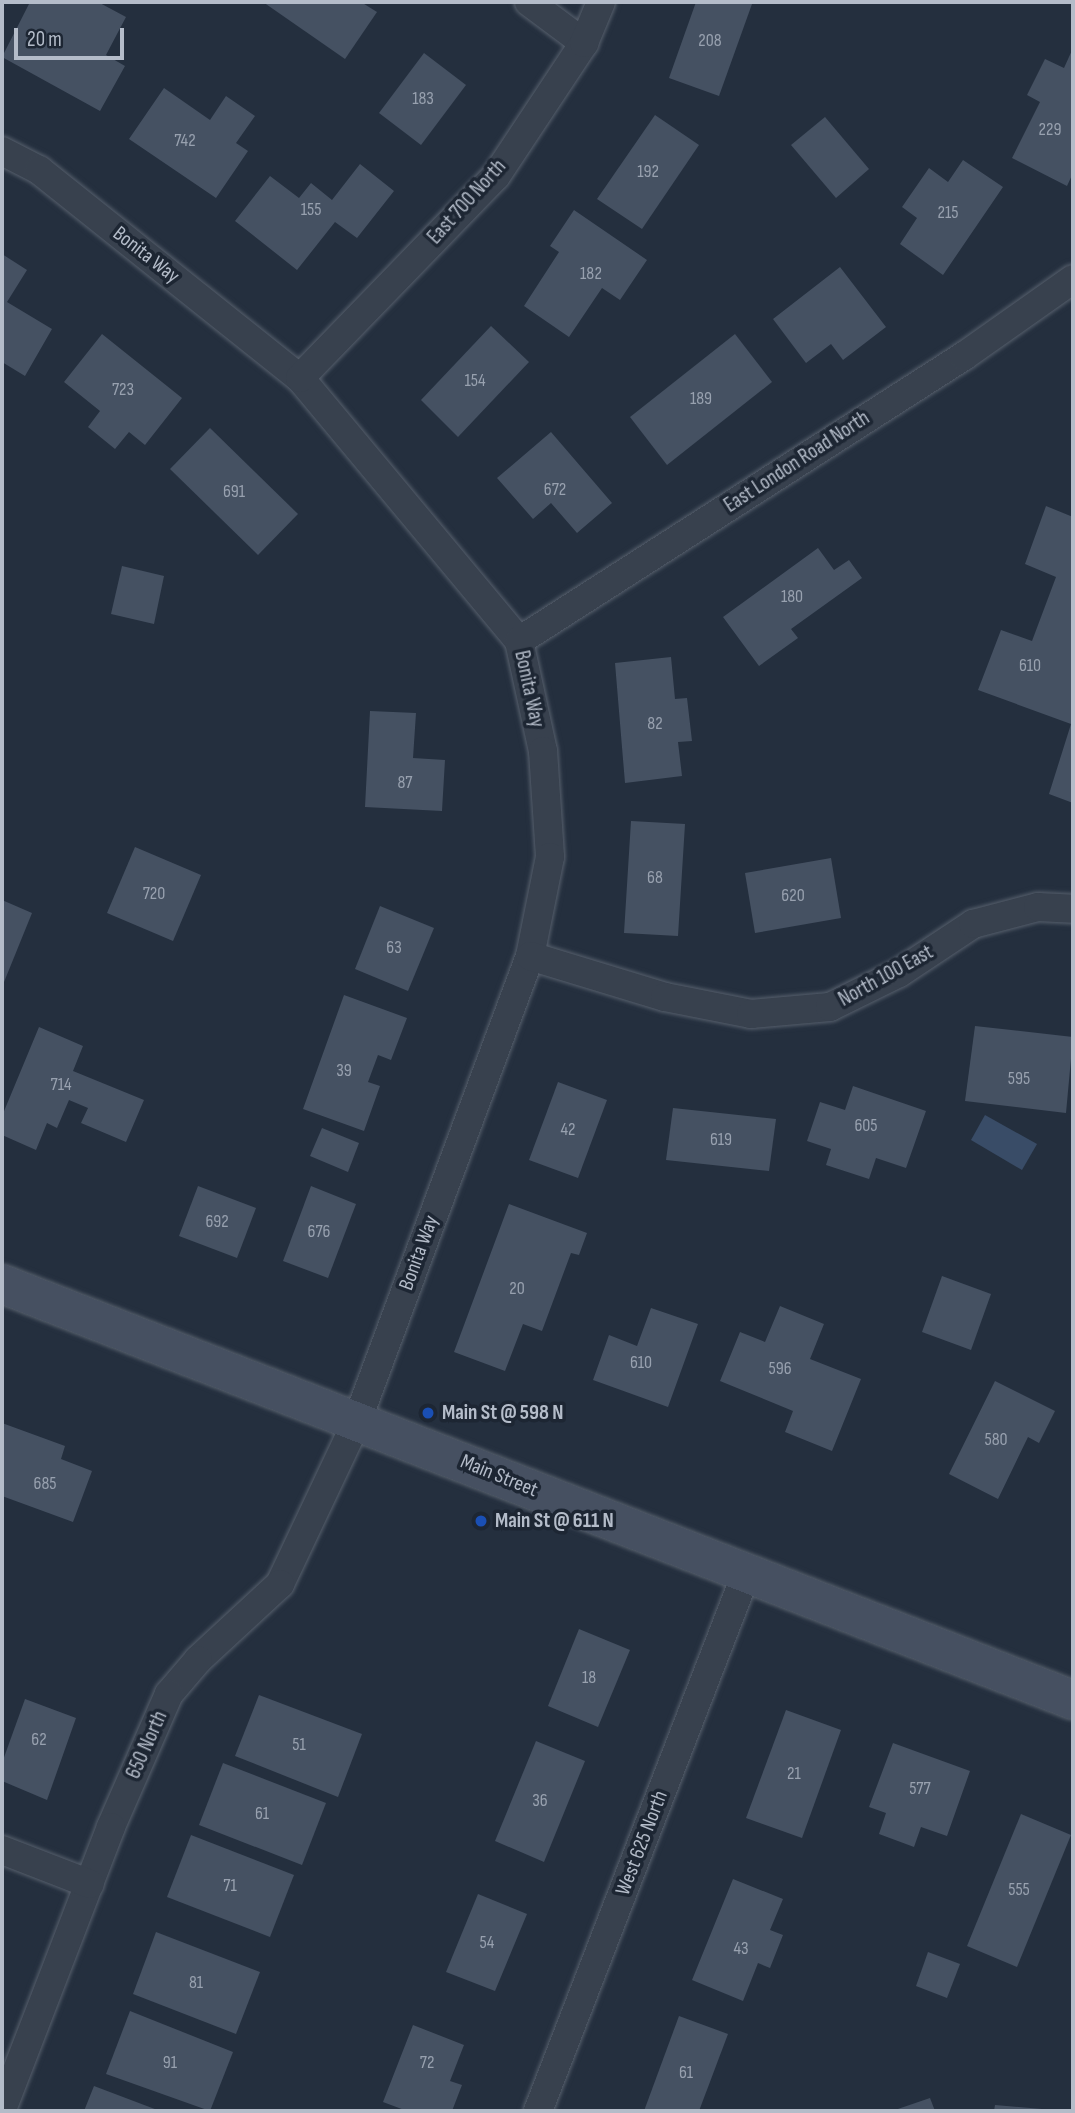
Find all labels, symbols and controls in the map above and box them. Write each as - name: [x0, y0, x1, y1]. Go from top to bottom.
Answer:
- scale bar: [18, 14, 128, 58]
- text: 20 m: [27, 27, 62, 52]
- house number: 208: [698, 30, 722, 52]
- house number: 183: [412, 88, 434, 110]
- house number: 229: [1039, 119, 1061, 141]
- house number: 742: [174, 130, 196, 152]
- street label: East 700 North: [422, 154, 512, 250]
- house number: 192: [637, 161, 659, 183]
- house number: 155: [301, 199, 321, 221]
- house number: 215: [938, 202, 958, 224]
- street label: Bonita Way: [108, 221, 184, 289]
- house number: 182: [580, 263, 602, 285]
- house number: 154: [464, 370, 486, 392]
- house number: 723: [112, 379, 134, 401]
- house number: 189: [690, 388, 712, 410]
- street label: East London Road North: [720, 406, 874, 518]
- house number: 672: [544, 479, 566, 501]
- house number: 691: [223, 481, 245, 503]
- house number: 180: [781, 586, 803, 608]
- street label: Bonita Way: [509, 648, 549, 730]
- house number: 610: [1019, 655, 1041, 677]
- house number: 82: [647, 713, 663, 735]
- house number: 87: [397, 772, 413, 794]
- house number: 68: [647, 867, 663, 889]
- house number: 720: [143, 883, 165, 905]
- house number: 620: [781, 885, 805, 907]
- house number: 63: [386, 937, 402, 959]
- street label: North 100 East: [834, 940, 938, 1012]
- house number: 39: [336, 1060, 352, 1082]
- house number: 595: [1008, 1068, 1030, 1090]
- house number: 714: [50, 1074, 72, 1096]
- house number: 605: [854, 1115, 878, 1137]
- house number: 42: [560, 1119, 576, 1141]
- house number: 619: [710, 1129, 732, 1151]
- house number: 692: [205, 1211, 229, 1233]
- street label: Bonita Way: [394, 1212, 444, 1294]
- house number: 676: [308, 1221, 330, 1243]
- house number: 20: [509, 1278, 525, 1300]
- house number: 610: [630, 1352, 652, 1374]
- house number: 596: [768, 1358, 792, 1380]
- place label: Main St @ 598 N: [442, 1400, 563, 1426]
- marker: Main St @ 598 N: [420, 1405, 436, 1421]
- house number: 580: [984, 1429, 1008, 1451]
- street label: Main Street: [457, 1449, 541, 1503]
- house number: 685: [34, 1473, 56, 1495]
- place label: Main St @ 611 N: [495, 1508, 614, 1534]
- marker: Main St @ 611 N: [473, 1513, 489, 1529]
- house number: 18: [582, 1667, 596, 1689]
- street label: 650 North: [121, 1707, 173, 1783]
- house number: 62: [31, 1729, 47, 1751]
- house number: 51: [292, 1734, 306, 1756]
- house number: 21: [787, 1763, 801, 1785]
- house number: 577: [909, 1778, 931, 1800]
- street label: West 625 North: [611, 1787, 673, 1899]
- house number: 36: [532, 1790, 548, 1812]
- house number: 61: [255, 1803, 269, 1825]
- house number: 71: [223, 1875, 237, 1897]
- house number: 555: [1008, 1879, 1030, 1901]
- house number: 54: [480, 1932, 494, 1954]
- house number: 43: [733, 1938, 749, 1960]
- house number: 81: [189, 1972, 203, 1994]
- house number: 91: [163, 2052, 177, 2074]
- house number: 72: [420, 2052, 434, 2074]
- house number: 61: [679, 2062, 693, 2084]

